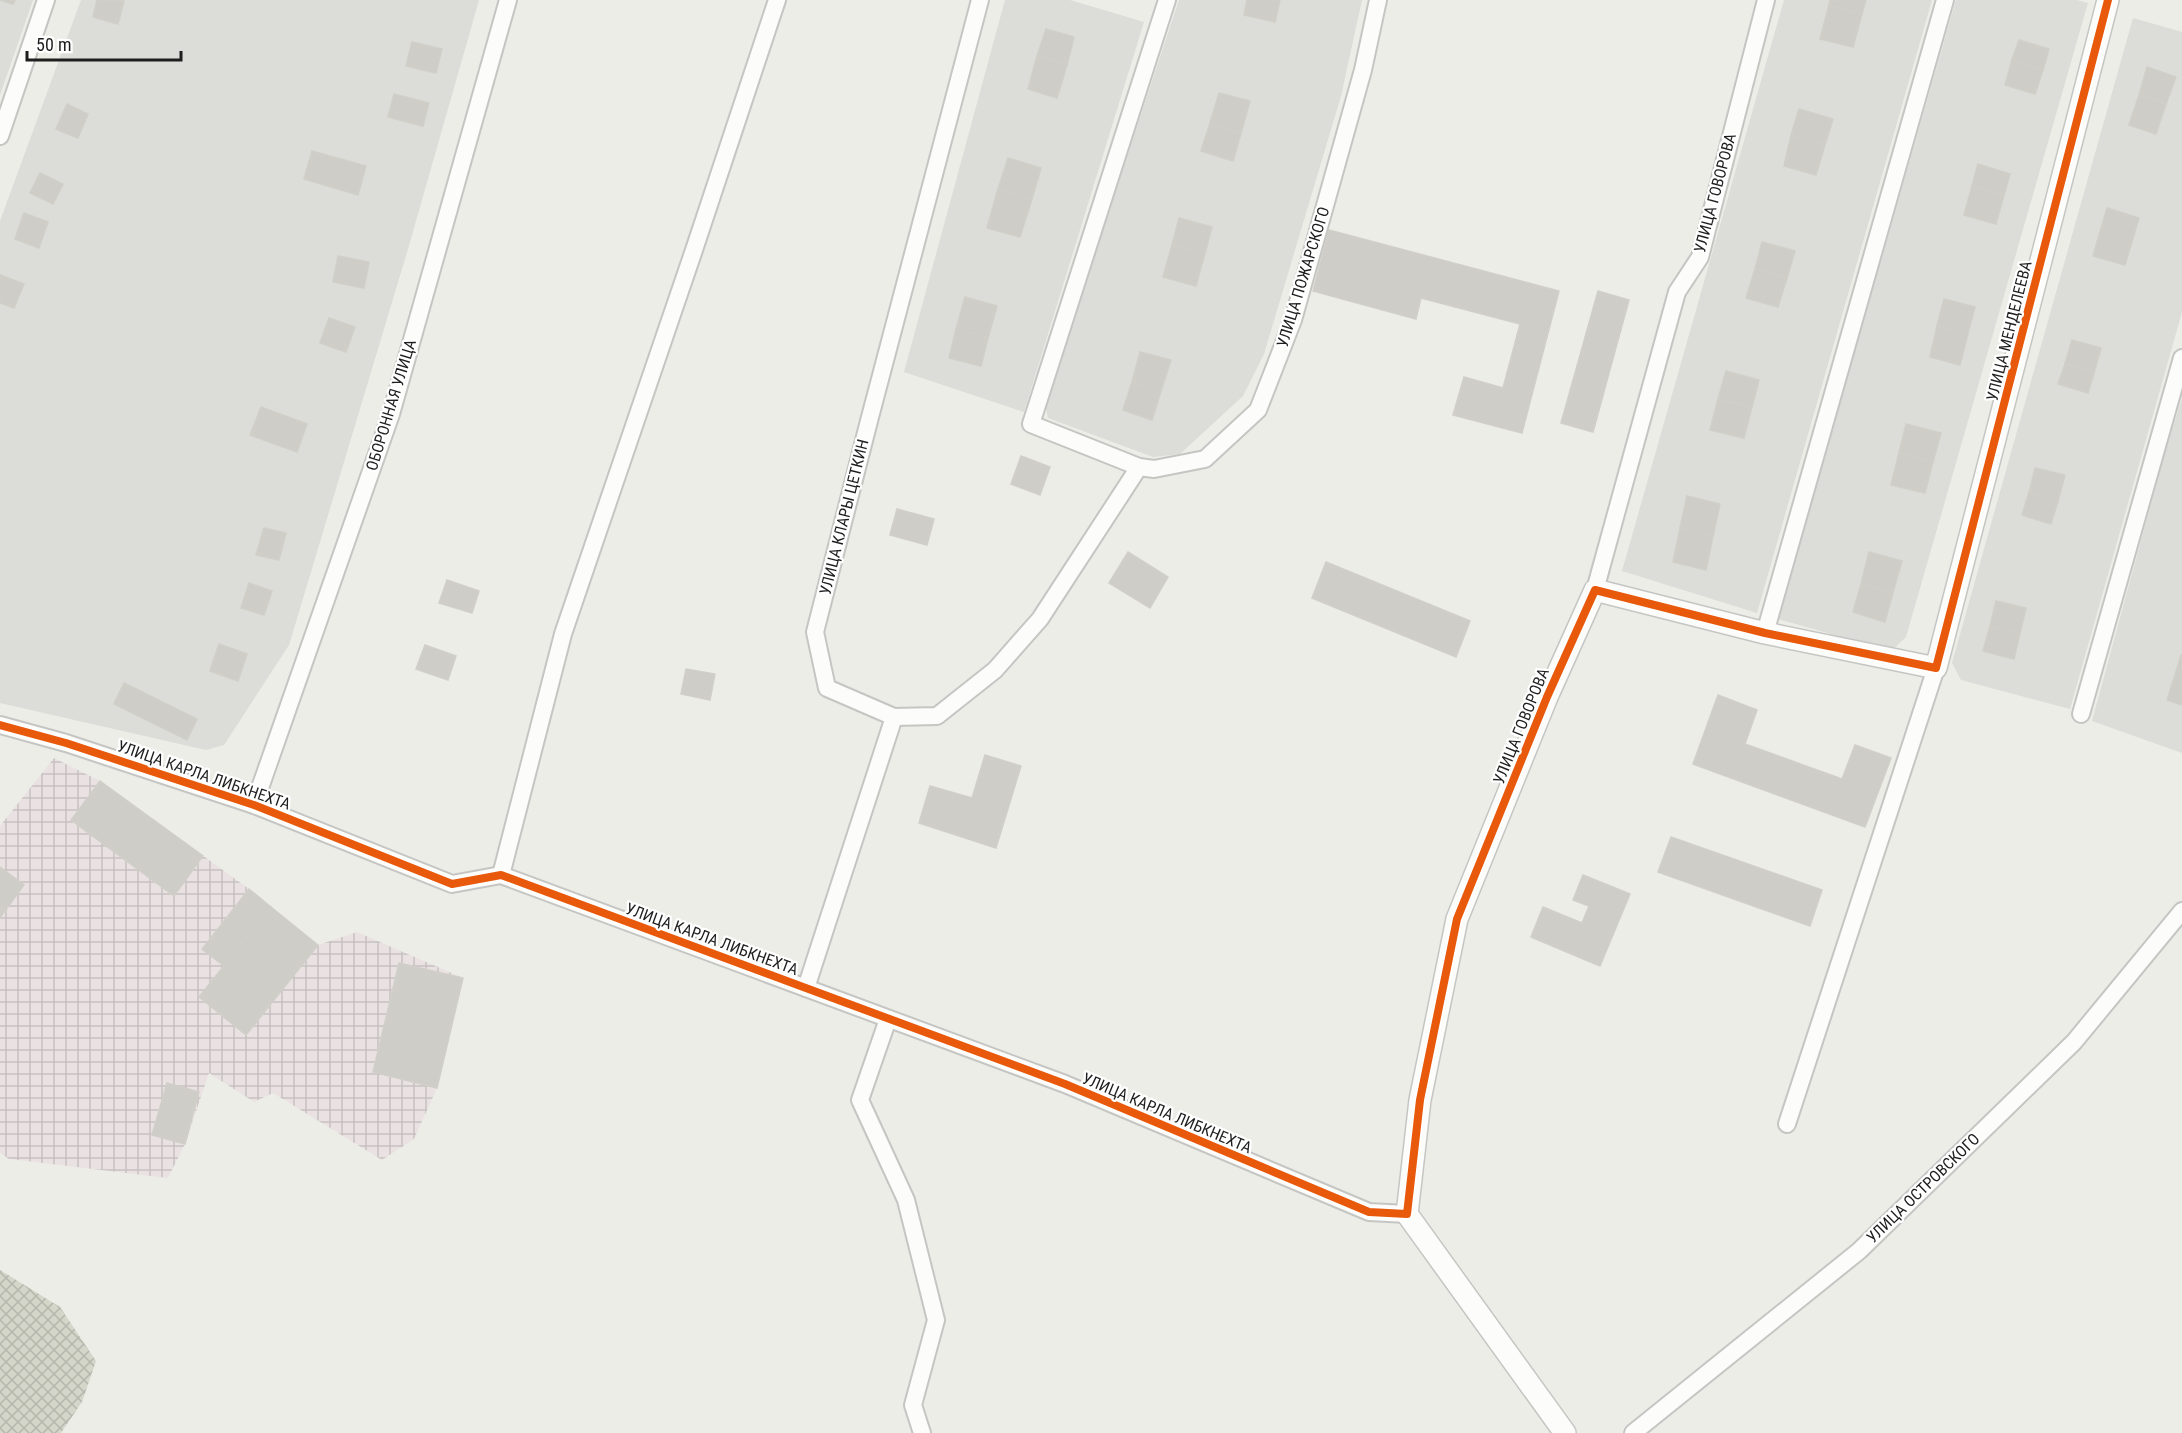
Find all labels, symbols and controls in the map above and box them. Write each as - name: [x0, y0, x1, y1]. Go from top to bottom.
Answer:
- scale bar: [27, 24, 182, 62]
- text: 50 m: [36, 34, 71, 55]
- street label: УЛИЦА ГОВОРОВА: [1690, 131, 1740, 255]
- street label: УЛИЦА ПОЖАРСКОГО: [1273, 204, 1333, 350]
- street label: УЛИЦА МЕНДЕЛЕЕВА: [1982, 259, 2036, 403]
- street label: ОБОРОННАЯ УЛИЦА: [362, 337, 420, 473]
- street label: УЛИЦА КЛАРЫ ЦЕТКИН: [815, 437, 873, 597]
- street label: УЛИЦА ГОВОРОВА: [1489, 665, 1553, 787]
- street label: УЛИЦА КАРЛА ЛИБКНЕХТА: [115, 736, 293, 814]
- street label: УЛИЦА КАРЛА ЛИБКНЕХТА: [623, 899, 801, 979]
- street label: УЛИЦА КАРЛА ЛИБКНЕХТА: [1079, 1069, 1255, 1157]
- street label: УЛИЦА ОСТРОВСКОГО: [1863, 1129, 1983, 1247]

